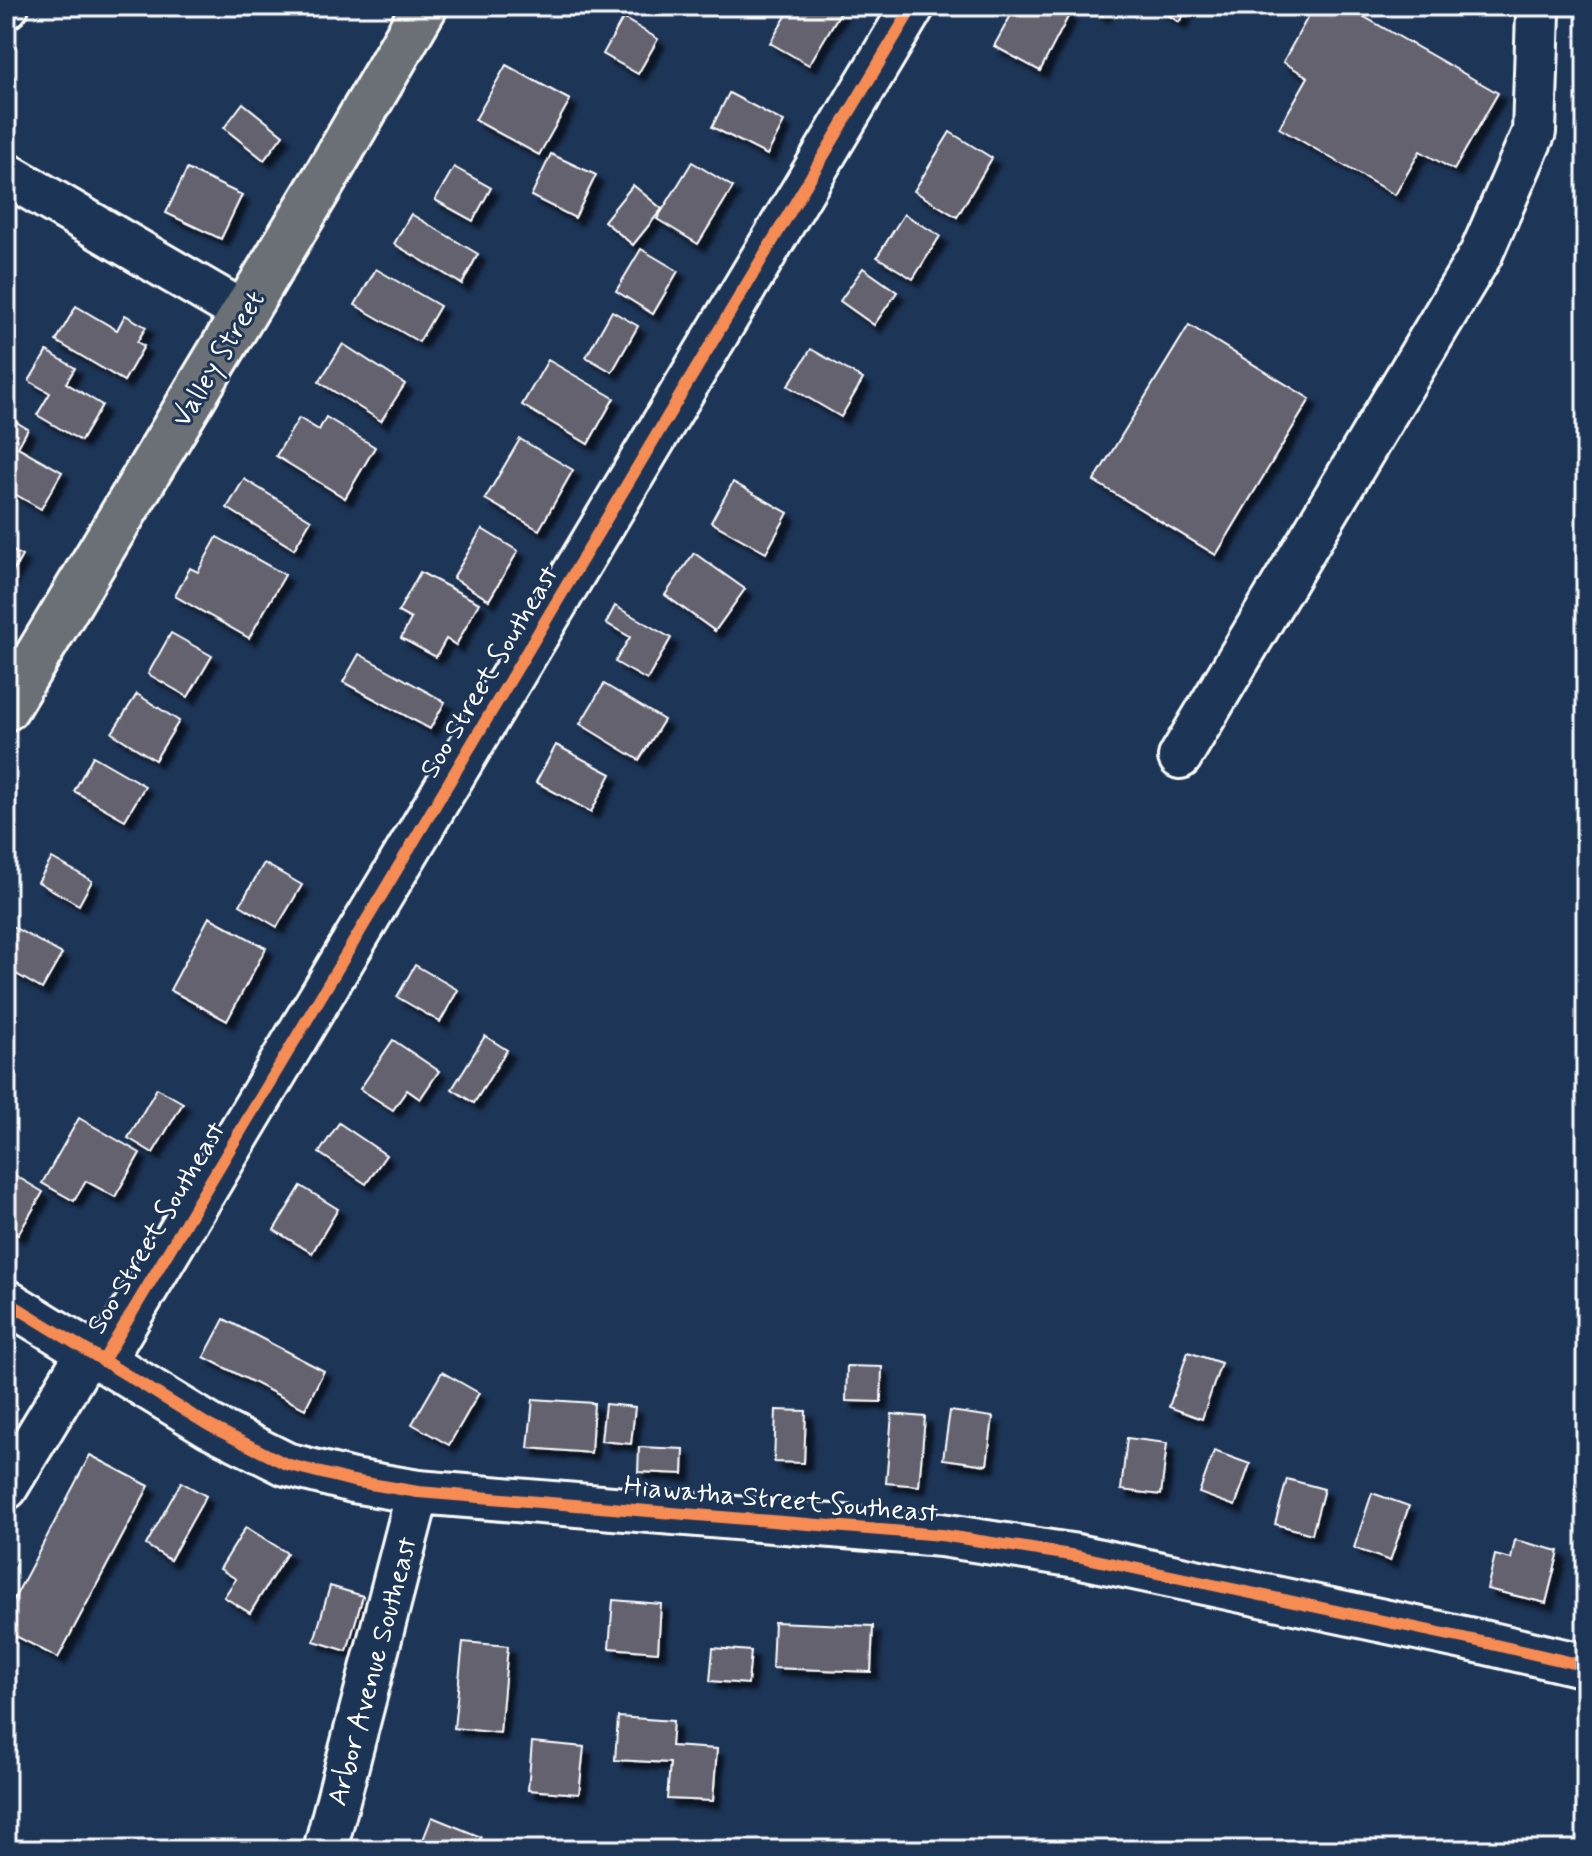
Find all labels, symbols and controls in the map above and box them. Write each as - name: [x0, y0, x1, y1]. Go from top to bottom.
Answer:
- street label: Valley Street: [164, 284, 274, 434]
- street label: Soo Street Southeast: [412, 559, 569, 785]
- street label: Soo Street Southeast: [79, 1115, 236, 1341]
- street label: Hiawatha Street Southeast: [622, 1468, 940, 1533]
- street label: Arbor Avenue Southeast: [320, 1532, 427, 1810]

